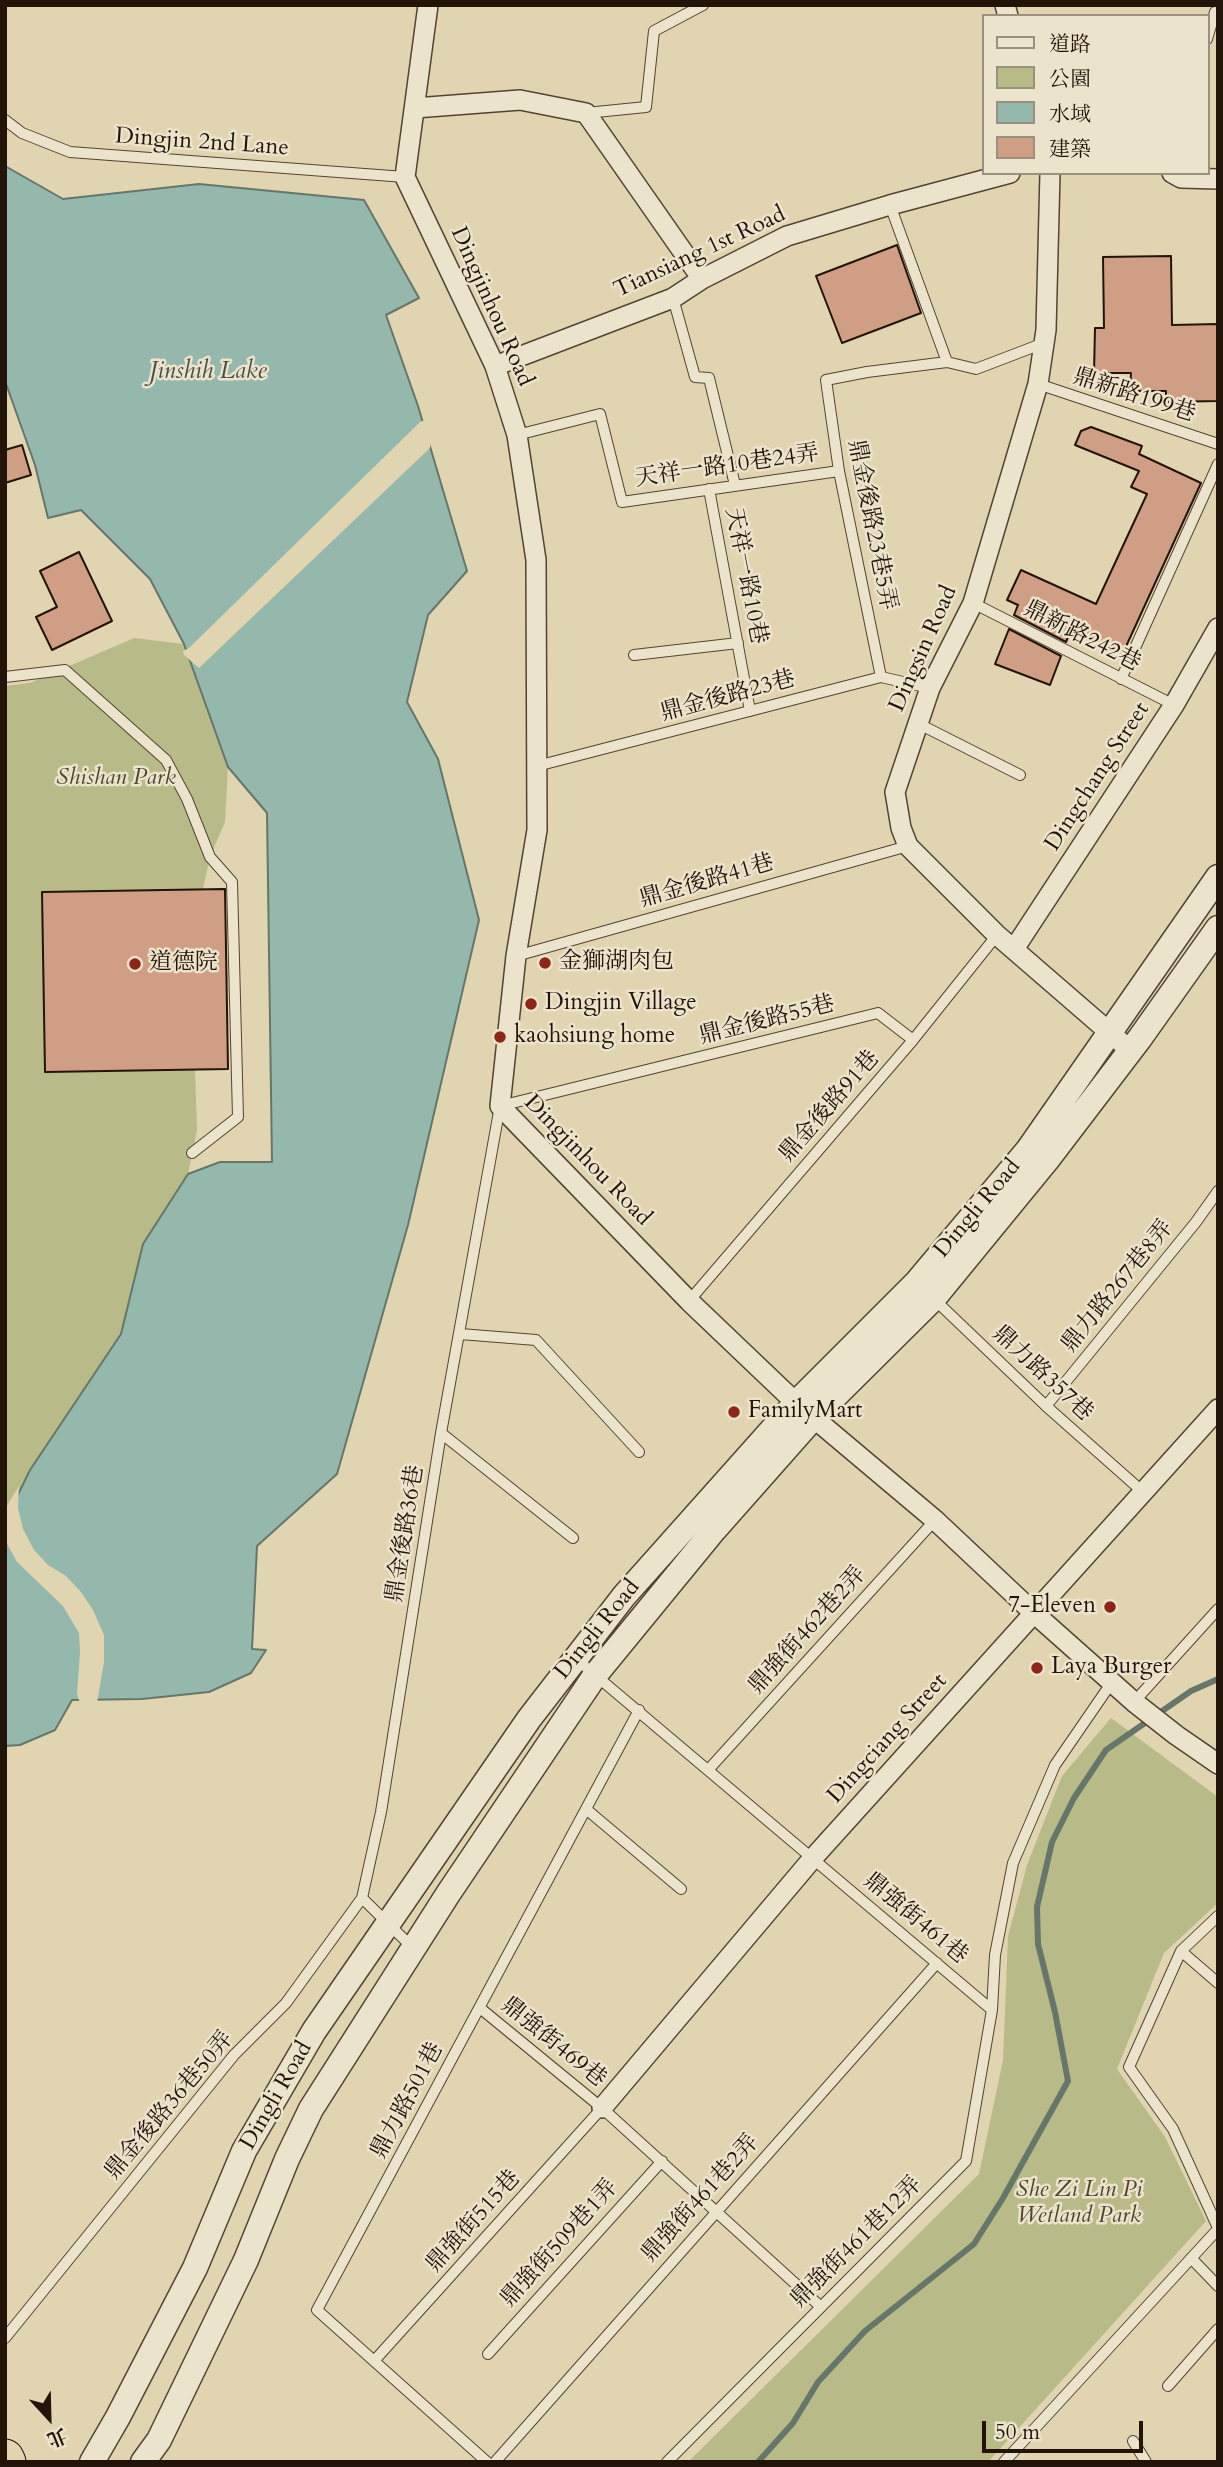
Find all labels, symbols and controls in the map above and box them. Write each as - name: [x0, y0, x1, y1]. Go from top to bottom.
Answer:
- legend: [982, 14, 1209, 175]
- text: 道路: [1049, 30, 1091, 59]
- text: 公園: [1049, 65, 1091, 94]
- text: 水域: [1049, 100, 1091, 129]
- street label: Dingjin 2nd Lane: [114, 123, 290, 163]
- text: 建築: [1049, 135, 1091, 164]
- street label: Tiansiang 1st Road: [610, 201, 790, 305]
- street label: Dingjinhou Road: [444, 223, 538, 391]
- water label: Jinshih Lake: [149, 358, 267, 386]
- street label: 鼎新路199巷: [1069, 363, 1199, 429]
- street label: 鼎金後路23巷5弄: [841, 437, 901, 613]
- street label: 天祥一路10巷24弄: [633, 440, 821, 494]
- street label: 天祥一路10巷: [718, 505, 772, 647]
- street label: Dingsin Road: [884, 582, 964, 716]
- street label: 鼎新路242巷: [1019, 596, 1145, 678]
- street label: 鼎金後路23巷: [658, 666, 798, 728]
- street label: Dingchang Street: [1040, 698, 1156, 856]
- park label: Shishan Park: [56, 765, 176, 793]
- street label: 鼎金後路41巷: [637, 850, 777, 914]
- place label: 金獅湖肉包: [559, 949, 674, 977]
- place label: 道德院: [149, 950, 218, 978]
- marker: 金獅湖肉包: [537, 955, 553, 971]
- marker: 道德院: [127, 956, 143, 972]
- place label: Dingjin Village: [545, 990, 697, 1018]
- street label: 鼎金後路55巷: [696, 991, 838, 1051]
- marker: Dingjin Village: [523, 996, 539, 1012]
- place label: kaohsiung home: [514, 1023, 675, 1051]
- marker: kaohsiung home: [492, 1029, 508, 1045]
- street label: 鼎金後路91巷: [774, 1046, 886, 1168]
- street label: Dingjinhou Road: [517, 1090, 657, 1232]
- street label: Dingli Road: [929, 1154, 1027, 1264]
- street label: 鼎力路267巷8弄: [1056, 1215, 1180, 1359]
- street label: 鼎力路357巷: [986, 1320, 1098, 1428]
- place label: FamilyMart: [748, 1398, 862, 1426]
- marker: FamilyMart: [726, 1404, 742, 1420]
- street label: 鼎金後路36巷: [382, 1463, 430, 1605]
- street label: 鼎強街462巷2弄: [744, 1562, 872, 1700]
- street label: Dingli Road: [549, 1575, 647, 1685]
- place label: 7-Eleven: [1008, 1593, 1096, 1621]
- marker: 7-Eleven: [1102, 1599, 1118, 1615]
- place label: Laya Burger: [1051, 1654, 1171, 1682]
- marker: Laya Burger: [1029, 1660, 1045, 1676]
- street label: Dingciang Street: [822, 1668, 954, 1810]
- street label: 鼎強街461巷: [857, 1868, 973, 1970]
- street label: 鼎強街469巷: [495, 1992, 611, 2094]
- street label: 鼎金後路36巷50弄: [100, 2026, 240, 2186]
- street label: Dingli Road: [235, 2037, 319, 2155]
- street label: 鼎力路501巷: [366, 2038, 450, 2164]
- street label: 鼎強街461巷2弄: [637, 2130, 765, 2268]
- street label: 鼎強街515巷: [421, 2165, 527, 2279]
- street label: 鼎強街461巷12弄: [786, 2172, 928, 2314]
- street label: 鼎強街509巷1弄: [496, 2175, 624, 2313]
- park label: She Zi Lin Pi Wetland Park: [1016, 2177, 1142, 2231]
- north arrow: [14, 2383, 84, 2453]
- scale bar: [985, 2408, 1146, 2452]
- text: 50 m: [995, 2418, 1040, 2447]
- text: 北: [43, 2422, 71, 2453]

